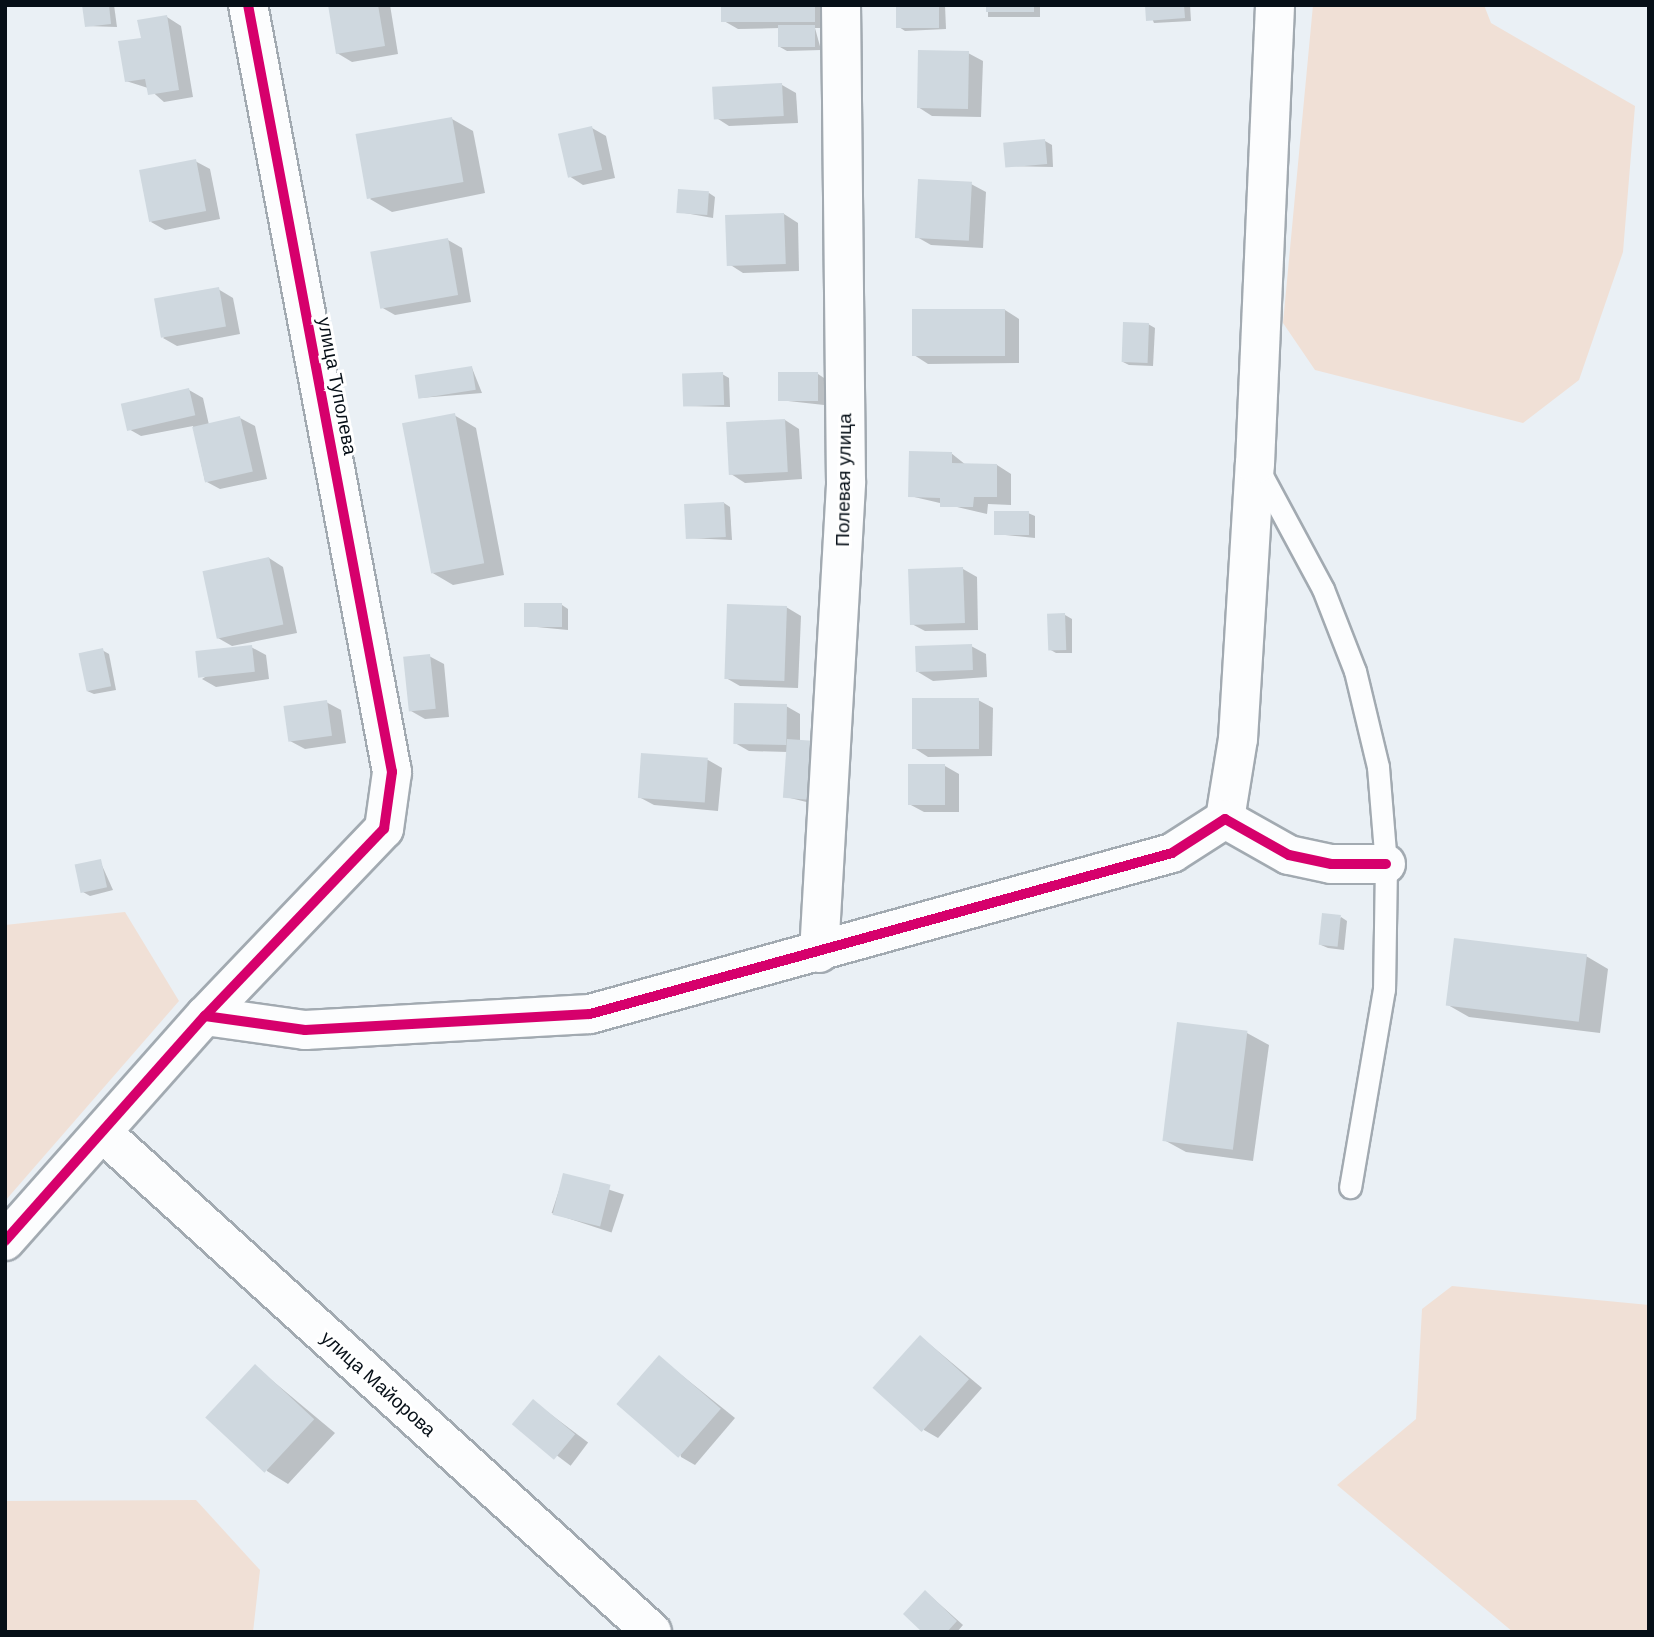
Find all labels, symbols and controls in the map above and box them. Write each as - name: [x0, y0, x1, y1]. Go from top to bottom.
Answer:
- street label: улица Туполева: [312, 315, 362, 457]
- street label: Полевая улица: [831, 413, 857, 547]
- street label: улица Майорова: [316, 1326, 440, 1442]

